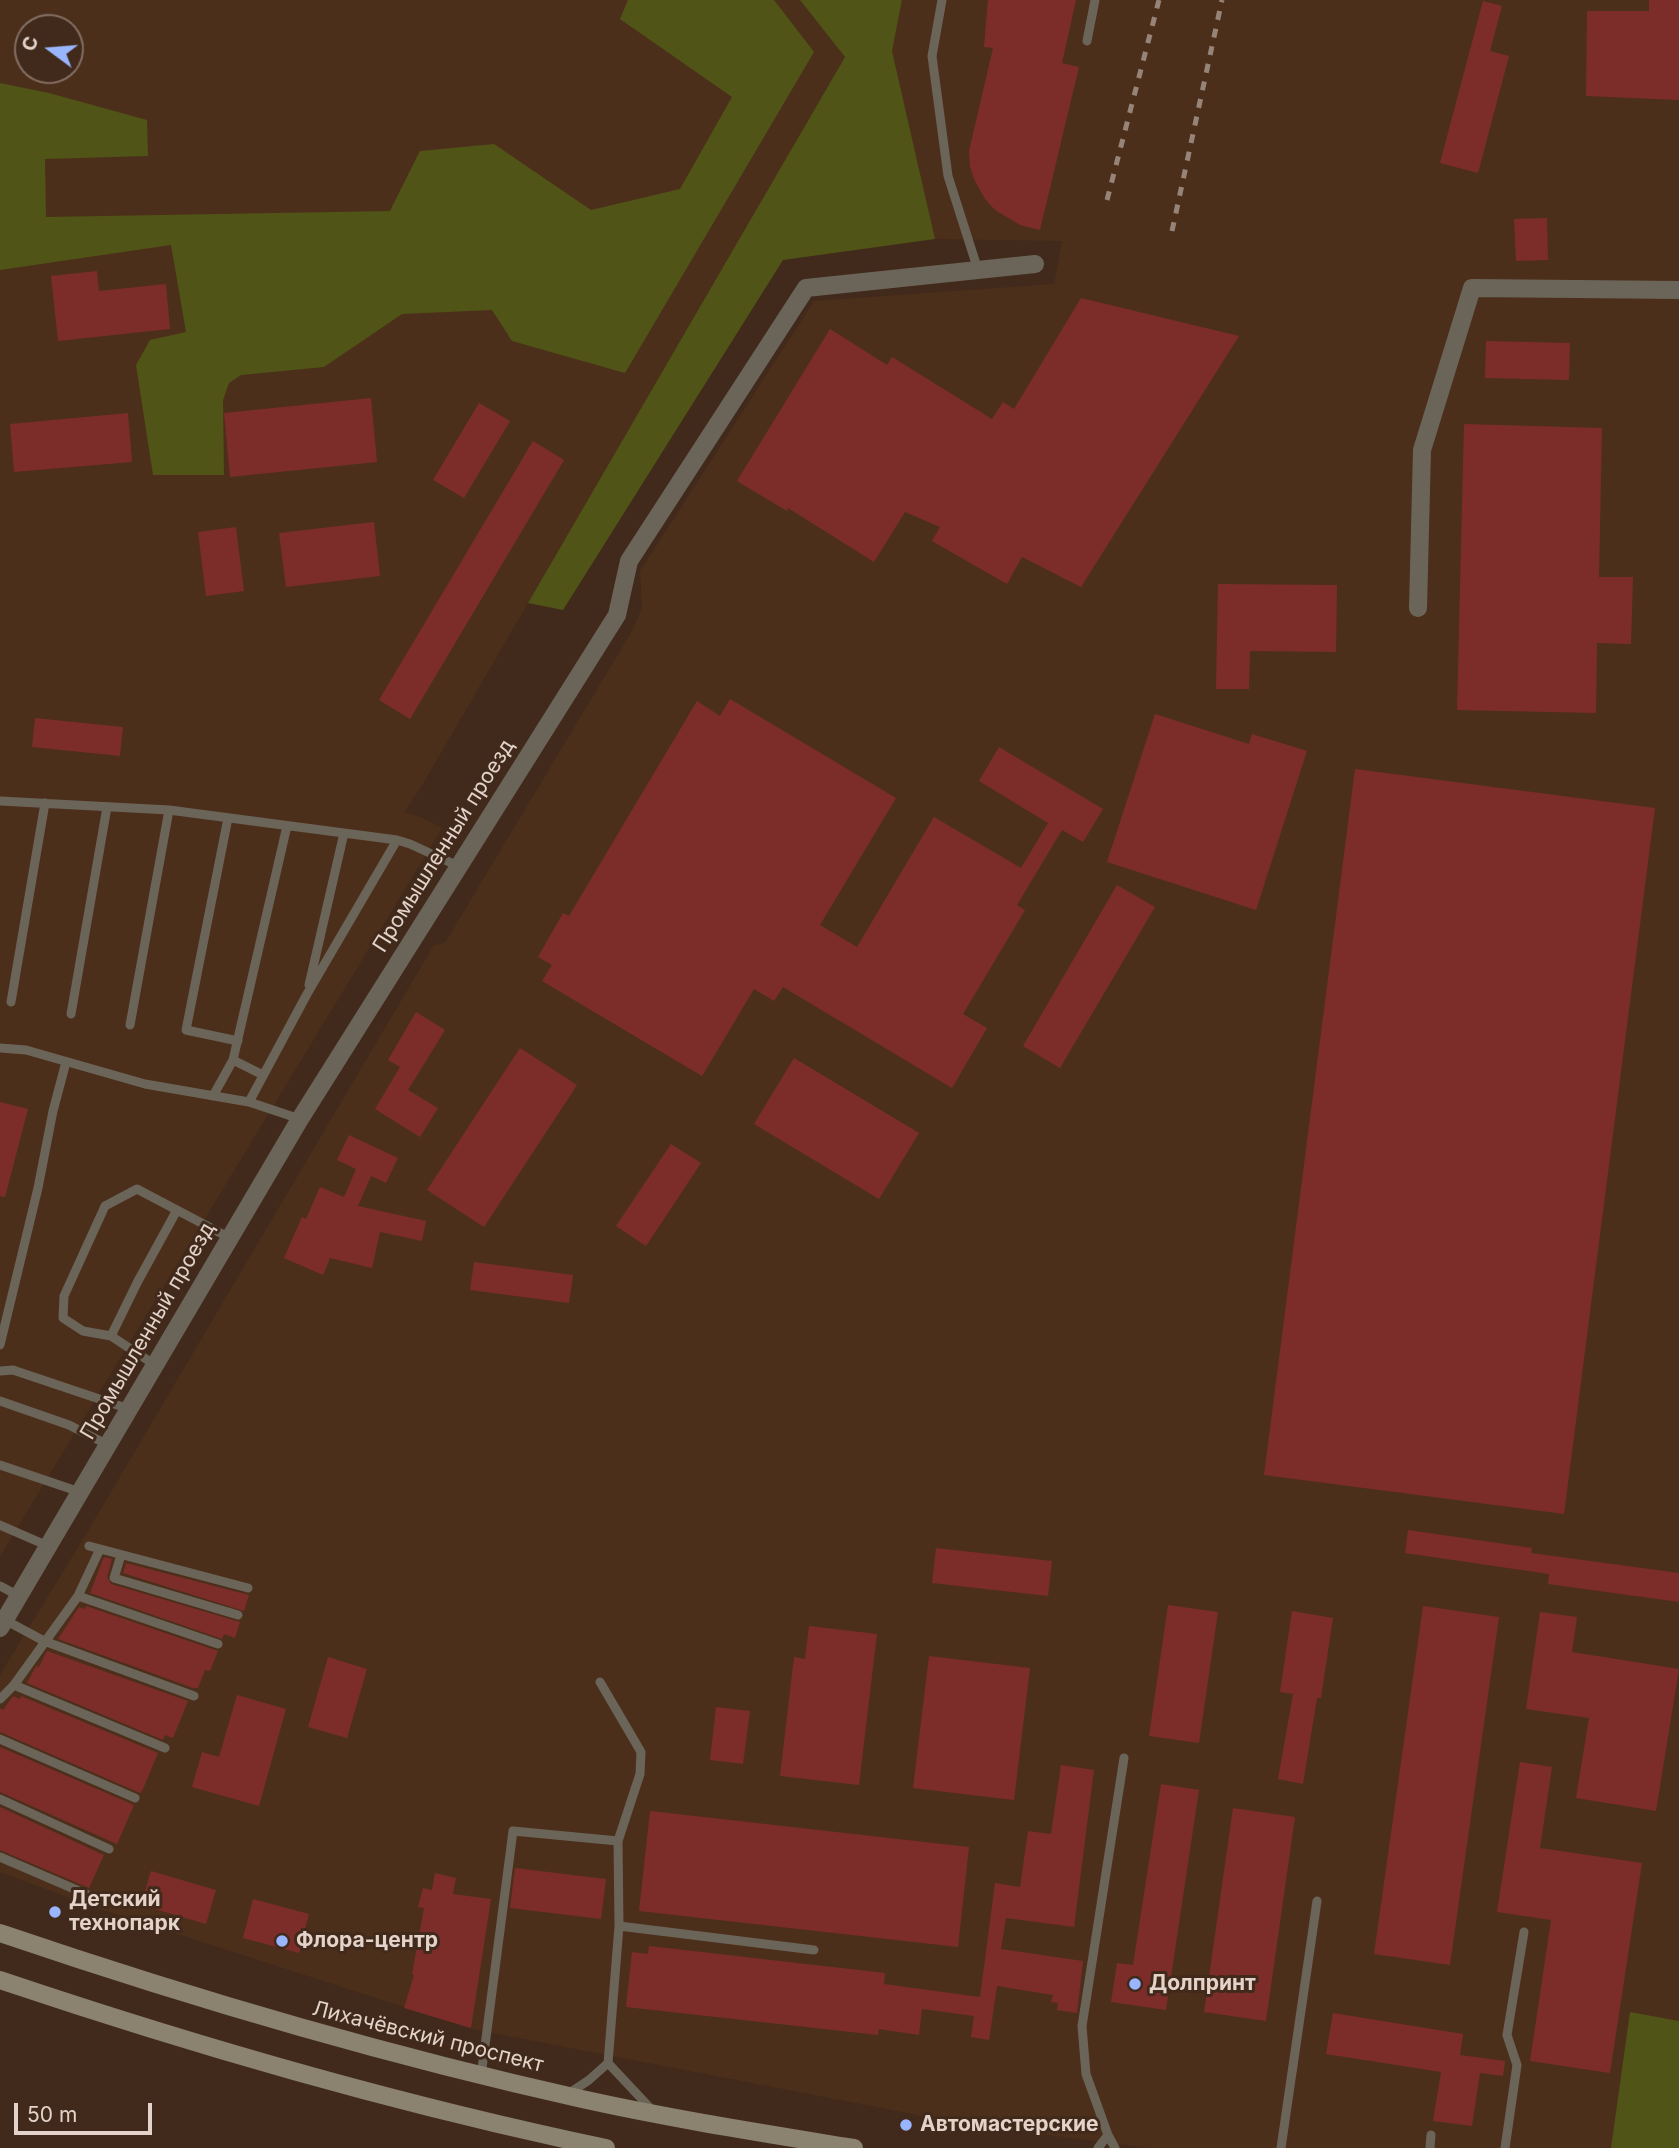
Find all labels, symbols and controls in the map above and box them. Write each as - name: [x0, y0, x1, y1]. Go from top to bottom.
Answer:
- north arrow: [14, 14, 84, 84]
- text: С: [17, 34, 43, 54]
- street label: Промышленный проезд: [368, 735, 520, 957]
- street label: Промышленный проезд: [75, 1218, 221, 1444]
- place label: Детский технопарк: [69, 1887, 180, 1937]
- marker: Детский технопарк: [47, 1904, 63, 1920]
- place label: Флора-центр: [296, 1928, 438, 1954]
- marker: Флора-центр: [274, 1933, 290, 1949]
- place label: Долпринт: [1149, 1971, 1256, 1997]
- marker: Долпринт: [1127, 1976, 1143, 1992]
- street label: Лихачёвский проспект: [310, 1996, 546, 2078]
- scale bar: [18, 2088, 156, 2132]
- text: 50 m: [27, 2102, 77, 2127]
- place label: Автомастерские: [920, 2112, 1099, 2138]
- marker: Автомастерские: [898, 2117, 914, 2133]

